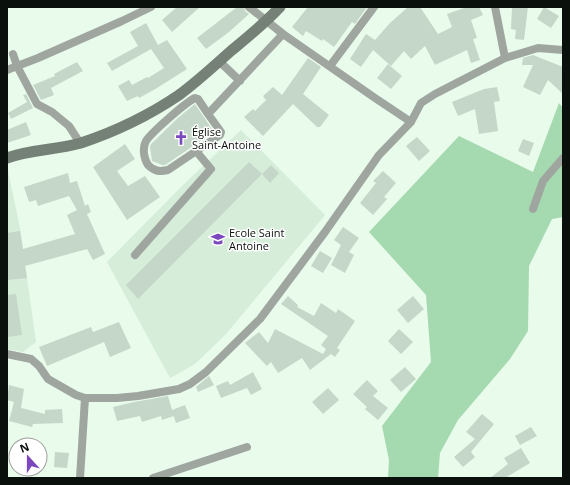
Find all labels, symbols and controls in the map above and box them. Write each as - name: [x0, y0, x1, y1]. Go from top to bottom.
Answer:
- place label: Église Saint-Antoine: [192, 124, 261, 152]
- church icon: Église Saint-Antoine: [173, 130, 189, 146]
- place label: Ecole Saint Antoine: [229, 225, 284, 253]
- school or university icon: Ecole Saint Antoine: [210, 231, 226, 247]
- north arrow: [8, 437, 48, 477]
- text: N: [17, 439, 31, 456]

